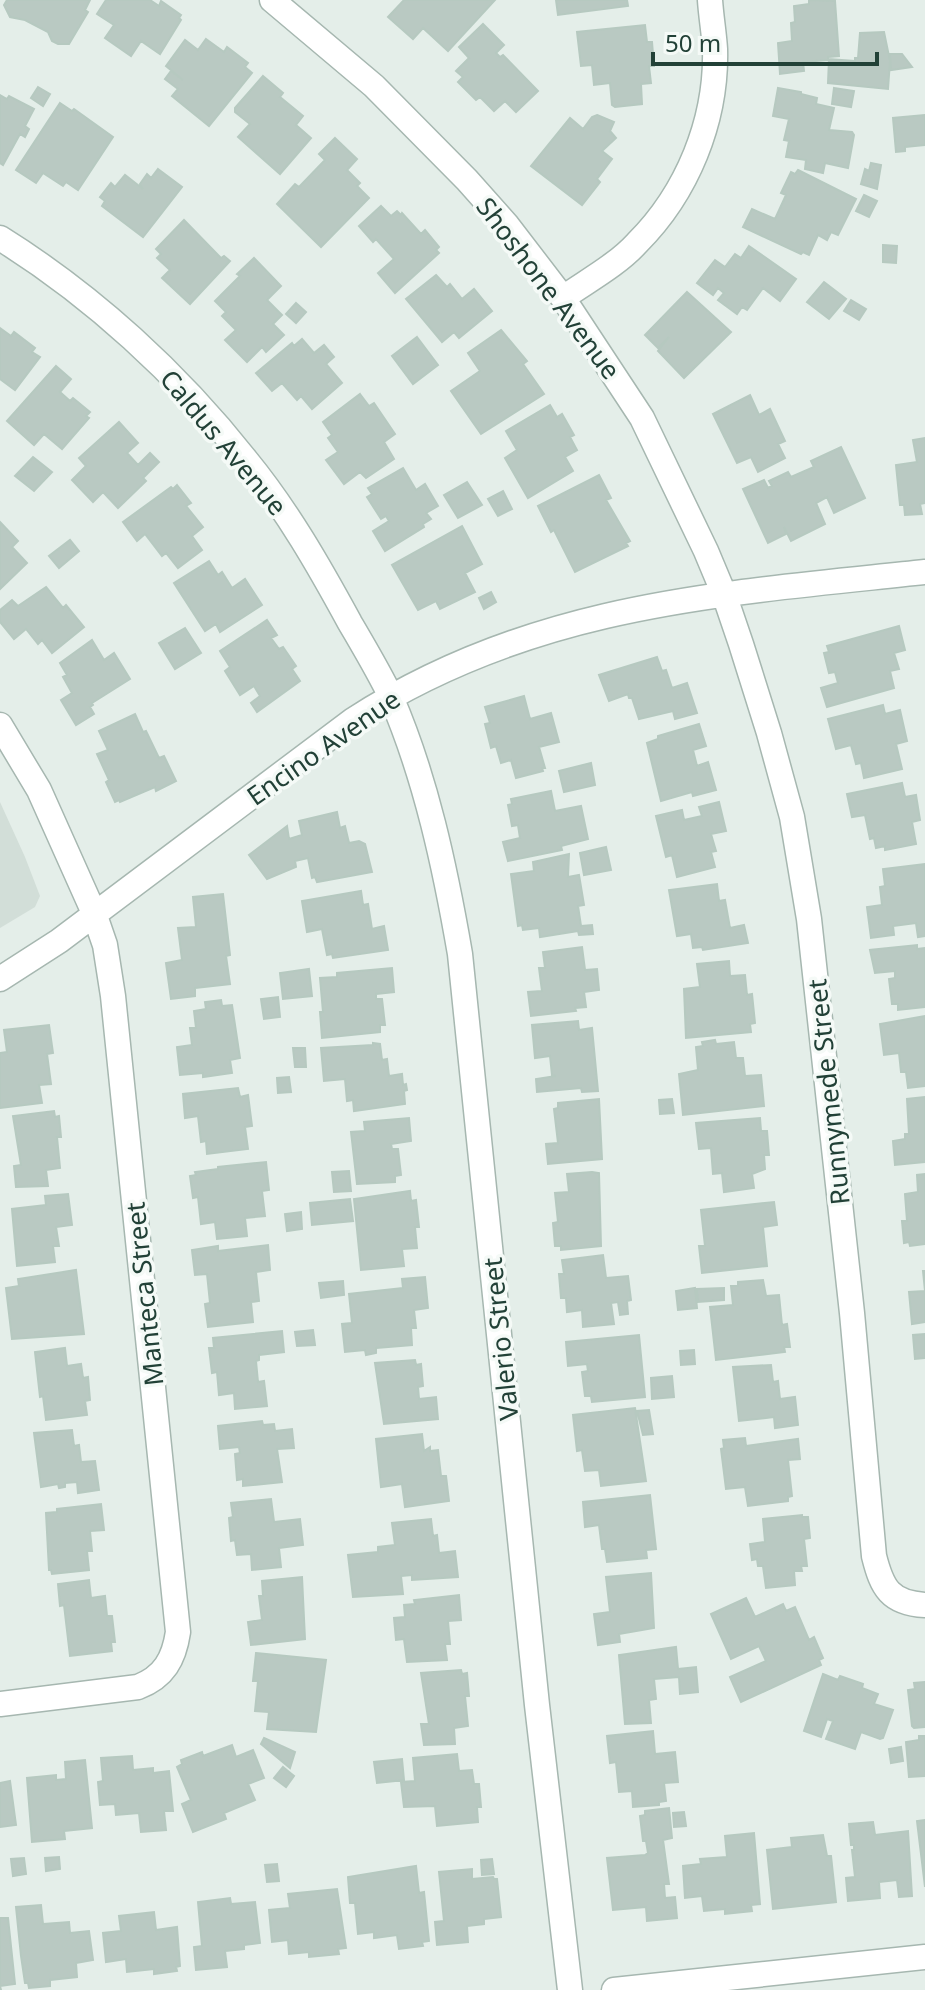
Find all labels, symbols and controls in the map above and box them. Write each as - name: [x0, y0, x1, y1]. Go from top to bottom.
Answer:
- scale bar: [653, 16, 877, 66]
- text: 50 m: [665, 26, 721, 59]
- street label: Shoshone Avenue: [469, 190, 629, 386]
- street label: Caldus Avenue: [152, 361, 296, 523]
- street label: Encino Avenue: [239, 681, 407, 813]
- street label: Runnymede Street: [798, 977, 858, 1207]
- street label: Manteca Street: [116, 1200, 172, 1388]
- street label: Valerio Street: [474, 1256, 526, 1422]

